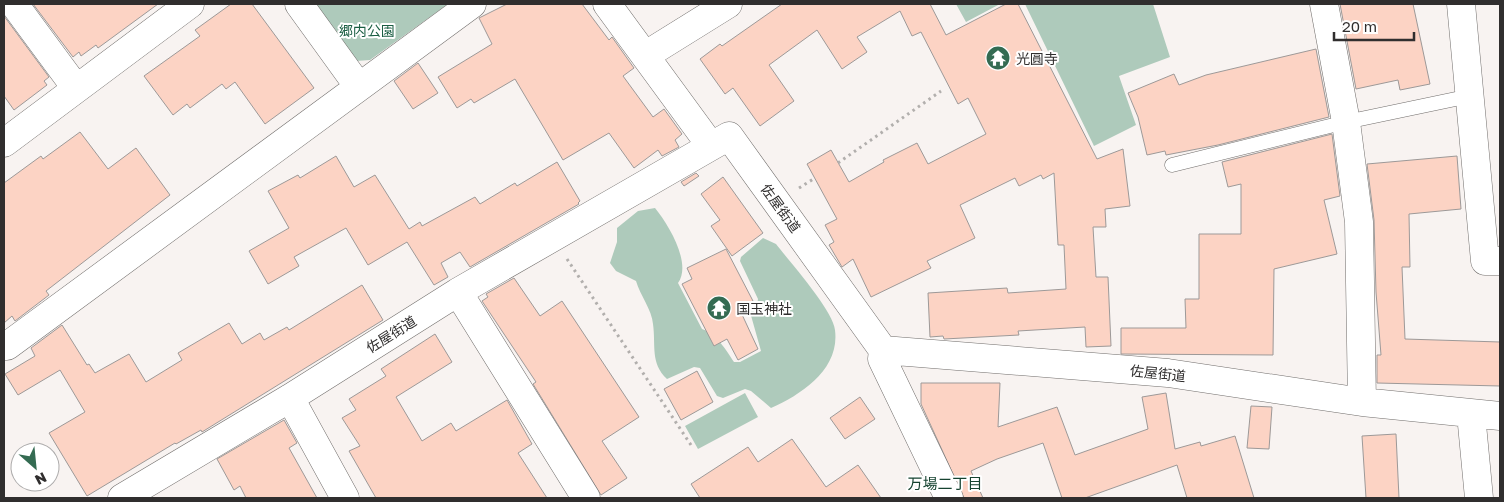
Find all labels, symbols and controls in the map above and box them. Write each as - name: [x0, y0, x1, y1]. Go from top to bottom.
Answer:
- scale bar: [1334, 10, 1414, 42]
- text: 20 m: [1342, 17, 1377, 35]
- park label: 郷内公園: [339, 22, 395, 39]
- temple icon: 光圓寺: [985, 45, 1011, 71]
- place label: 光圓寺: [1016, 50, 1058, 67]
- street label: 佐屋街道: [758, 180, 804, 236]
- temple icon: 国玉神社: [706, 295, 732, 321]
- place label: 国玉神社: [736, 300, 792, 317]
- street label: 佐屋街道: [363, 312, 419, 356]
- street label: 佐屋街道: [1129, 362, 1187, 384]
- north arrow: [10, 442, 60, 492]
- text: N: [33, 469, 50, 489]
- district label: 万場二丁目: [907, 474, 983, 492]

